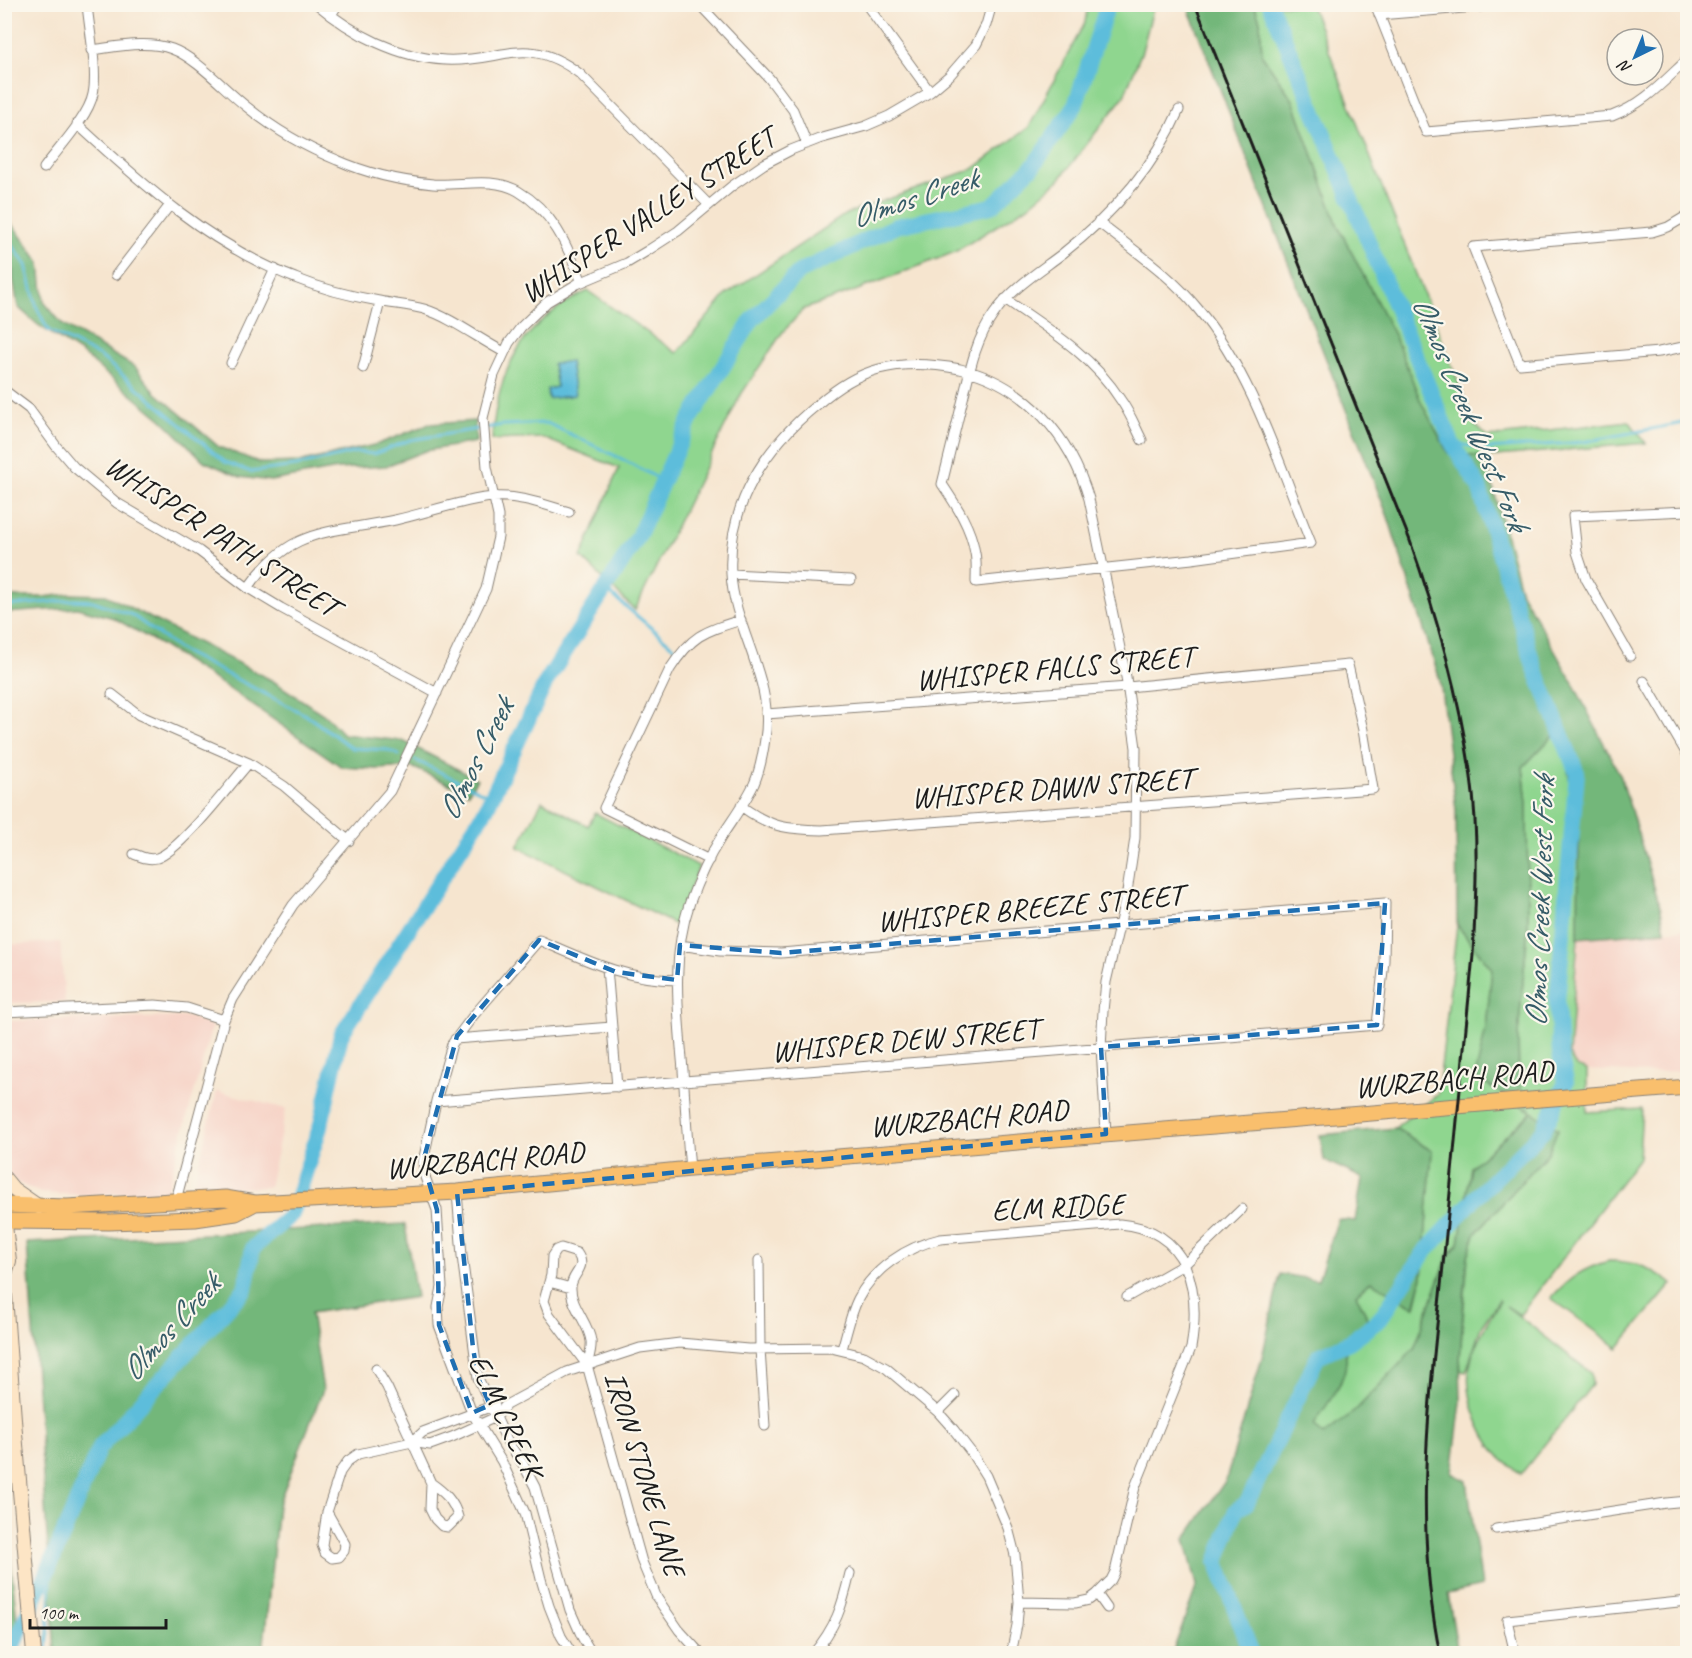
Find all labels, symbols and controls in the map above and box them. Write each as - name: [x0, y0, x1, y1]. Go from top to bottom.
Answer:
- north arrow: [1605, 27, 1665, 87]
- text: N: [1613, 54, 1636, 78]
- street label: WHISPER VALLEY STREET: [513, 115, 788, 312]
- water label: Olmos Creek: [846, 156, 988, 237]
- water label: Olmos Creek West Fork: [1403, 290, 1541, 542]
- street label: WHISPER PATH STREET: [98, 446, 352, 630]
- street label: WHISPER FALLS STREET: [915, 636, 1202, 699]
- water label: Olmos Creek: [428, 687, 526, 827]
- street label: WHISPER DAWN STREET: [910, 759, 1201, 817]
- water label: Olmos Creek West Fork: [1515, 770, 1565, 1028]
- street label: WHISPER BREEZE STREET: [876, 875, 1191, 940]
- street label: WHISPER DEW STREET: [770, 1009, 1047, 1071]
- street label: WURZBACH ROAD: [1353, 1051, 1557, 1107]
- street label: WURZBACH ROAD: [868, 1090, 1072, 1146]
- street label: WURZBACH ROAD: [384, 1132, 588, 1188]
- street label: ELM RIDGE: [991, 1184, 1129, 1229]
- water label: Olmos Creek: [111, 1261, 233, 1390]
- street label: ELM CREEK: [460, 1348, 555, 1489]
- street label: IRON STONE LANE: [596, 1367, 695, 1584]
- scale bar: [30, 1592, 166, 1630]
- text: 100 m: [39, 1602, 80, 1624]

